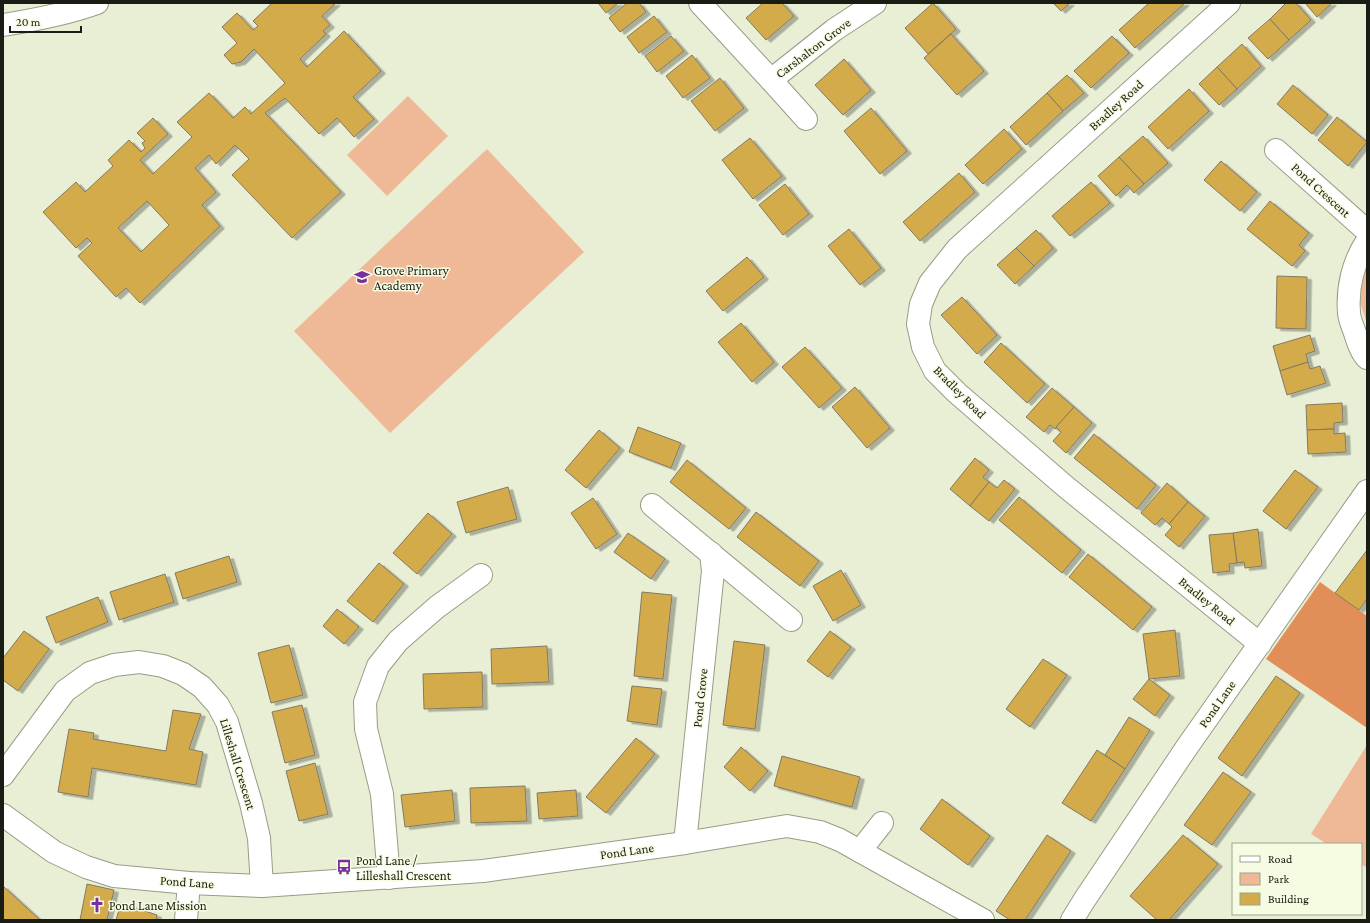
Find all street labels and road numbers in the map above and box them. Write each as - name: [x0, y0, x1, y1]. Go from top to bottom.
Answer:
- street label: Carshalton Grove: [772, 15, 854, 81]
- street label: Bradley Road: [1086, 76, 1146, 133]
- street label: Pond Crescent: [1288, 160, 1354, 221]
- street label: Bradley Road: [931, 363, 990, 422]
- street label: Bradley Road: [1176, 574, 1238, 628]
- street label: Pond Grove: [689, 667, 711, 728]
- street label: Pond Lane: [1195, 677, 1239, 730]
- street label: Lilleshall Crescent: [217, 716, 259, 812]
- street label: Pond Lane: [599, 840, 655, 862]
- street label: Pond Lane: [159, 873, 215, 891]

